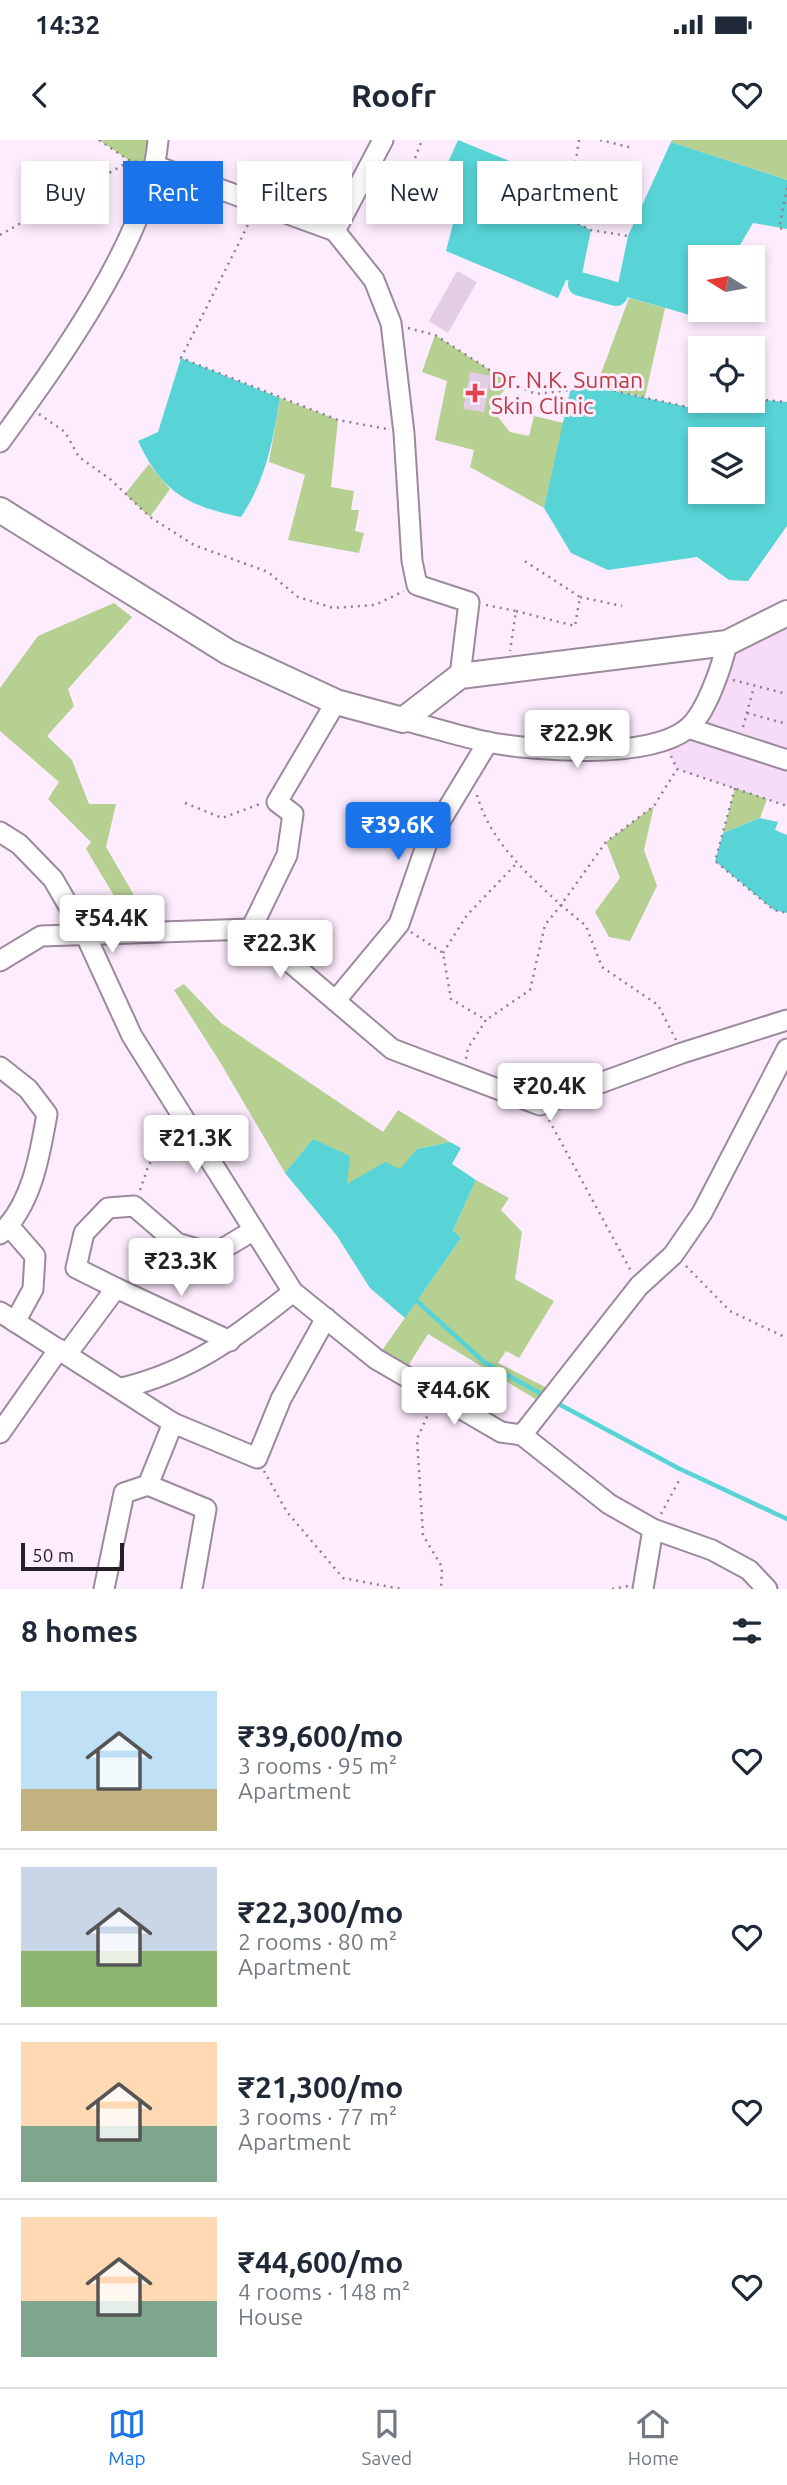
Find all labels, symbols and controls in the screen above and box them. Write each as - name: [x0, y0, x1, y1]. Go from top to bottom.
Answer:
- text: 14:32: [35, 10, 100, 39]
- icon: back: [21, 76, 59, 114]
- icon: heart: [728, 76, 766, 114]
- text: Roofr: [351, 77, 436, 113]
- chip: Buy: [21, 161, 109, 224]
- chip: Rent: [123, 161, 223, 224]
- chip: Filters: [237, 161, 352, 224]
- chip: New: [366, 161, 463, 224]
- chip: Apartment: [477, 161, 642, 224]
- north arrow: [688, 245, 765, 322]
- map controls: [688, 245, 765, 504]
- button: locate: [688, 336, 765, 413]
- place label: Dr. N.K. Suman Skin Clinic: [491, 367, 643, 418]
- marker: Dr. N.K. Suman Skin Clinic: [465, 383, 485, 403]
- button: layers: [688, 427, 765, 504]
- pin: ₹22.9K: [520, 710, 634, 770]
- text: ₹22.9K: [541, 720, 613, 745]
- pin: ₹39.6K: [341, 802, 455, 862]
- text: ₹39.6K: [362, 812, 434, 837]
- pin: ₹54.4K: [55, 896, 169, 955]
- text: ₹54.4K: [76, 905, 148, 930]
- pin: ₹22.3K: [223, 920, 337, 980]
- text: ₹22.3K: [244, 930, 316, 955]
- pin: ₹20.4K: [493, 1063, 607, 1123]
- text: ₹20.4K: [514, 1073, 586, 1098]
- pin: ₹21.3K: [139, 1116, 253, 1175]
- text: ₹21.3K: [160, 1125, 232, 1150]
- pin: ₹23.3K: [124, 1238, 238, 1298]
- text: ₹23.3K: [145, 1248, 217, 1273]
- pin: ₹44.6K: [397, 1368, 511, 1427]
- text: ₹44.6K: [418, 1377, 490, 1402]
- scale bar: [21, 1540, 124, 1572]
- text: 50 m: [32, 1544, 74, 1566]
- icon: filters: [728, 1612, 766, 1650]
- text: 8 homes: [21, 1614, 138, 1648]
- icon: home: [77, 1719, 161, 1803]
- text: ₹39,600/mo: [238, 1719, 403, 1753]
- icon: heart: [728, 1742, 766, 1780]
- text: 3 rooms · 95 m²: [238, 1753, 397, 1778]
- text: Apartment: [238, 1778, 351, 1803]
- icon: home: [77, 1895, 161, 1979]
- text: ₹22,300/mo: [238, 1895, 403, 1929]
- icon: heart: [728, 1918, 766, 1956]
- text: 2 rooms · 80 m²: [238, 1929, 397, 1954]
- text: Apartment: [238, 1954, 351, 1979]
- icon: home: [77, 2070, 161, 2154]
- text: ₹21,300/mo: [238, 2070, 403, 2104]
- icon: heart: [728, 2093, 766, 2131]
- text: 3 rooms · 77 m²: [238, 2104, 397, 2129]
- text: Apartment: [238, 2129, 351, 2154]
- icon: home: [77, 2245, 161, 2329]
- text: ₹44,600/mo: [238, 2245, 403, 2279]
- icon: heart: [728, 2268, 766, 2306]
- text: 4 rooms · 148 m²: [238, 2279, 410, 2304]
- text: House: [238, 2304, 303, 2329]
- tab: Map: [108, 2405, 146, 2469]
- tab: Saved: [362, 2405, 412, 2469]
- tab: Home: [628, 2405, 679, 2469]

